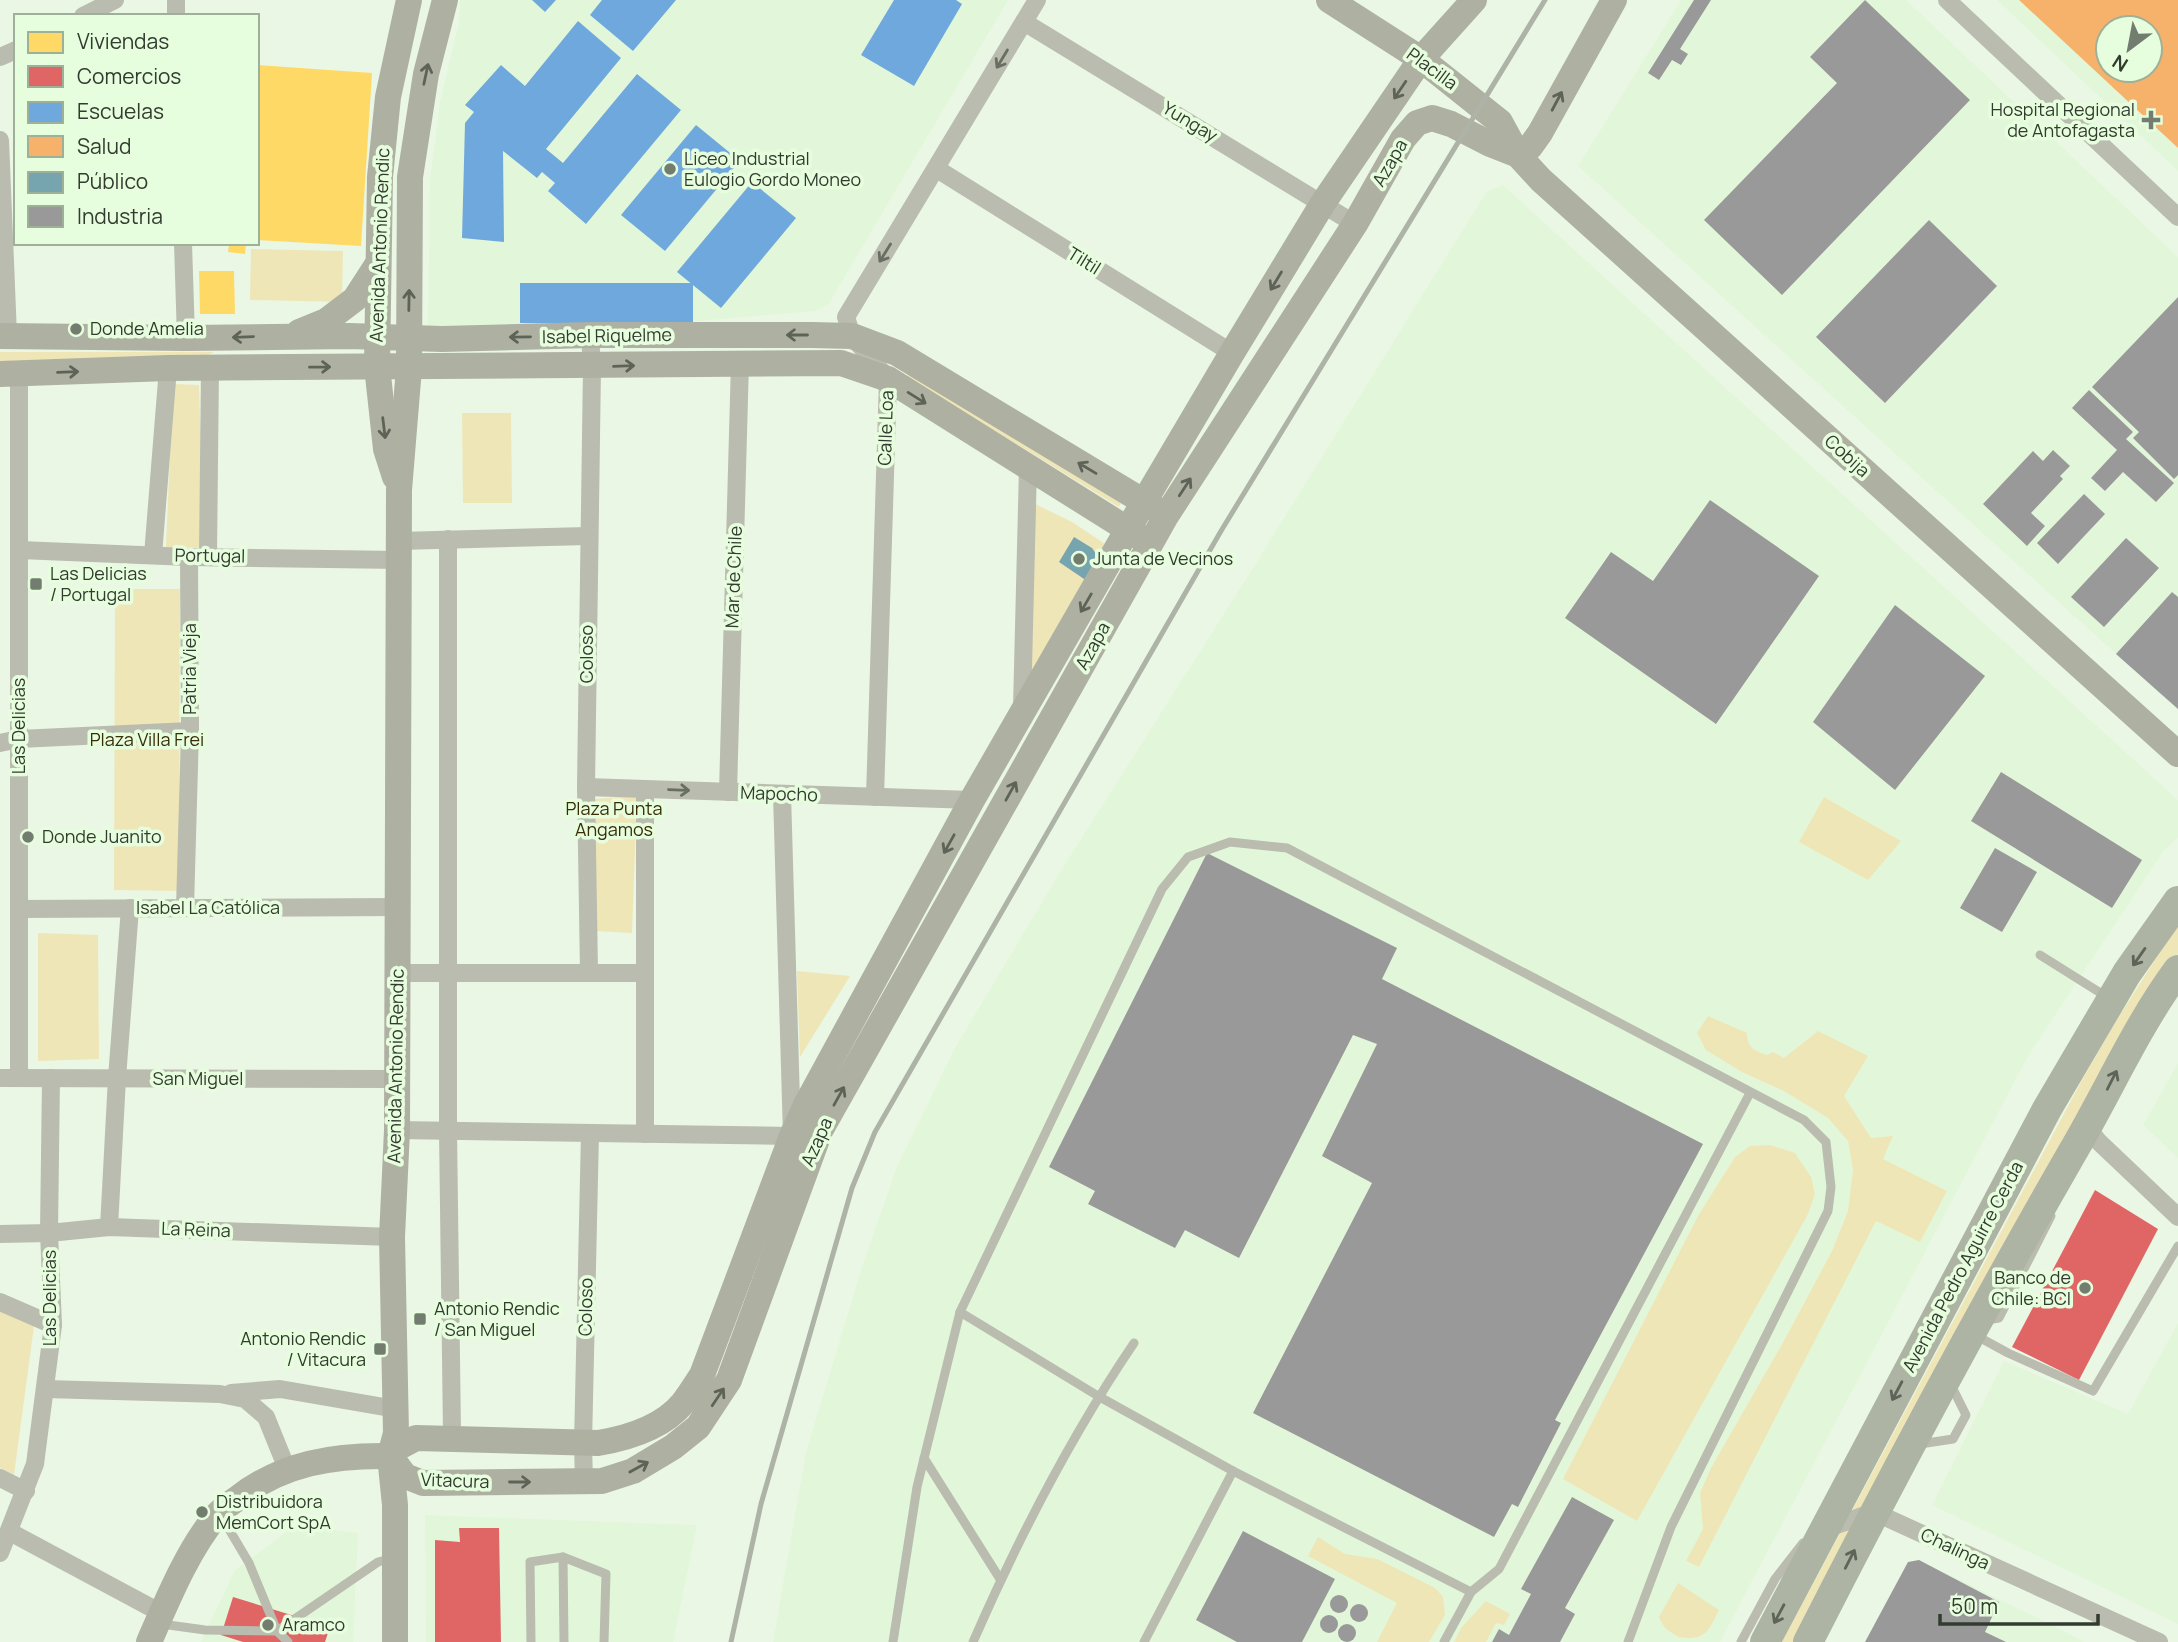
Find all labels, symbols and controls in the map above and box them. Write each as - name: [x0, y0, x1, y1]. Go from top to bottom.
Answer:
- legend: [14, 14, 259, 245]
- north arrow: [2094, 14, 2164, 84]
- text: Viviendas: [77, 27, 169, 55]
- street label: Placilla: [1402, 42, 1463, 95]
- one-way arrow: [995, 48, 1009, 68]
- text: N: [2107, 49, 2133, 78]
- text: Comercios: [77, 62, 181, 90]
- one-way arrow: [420, 63, 434, 86]
- one-way arrow: [1393, 80, 1407, 99]
- one-way arrow: [1551, 91, 1565, 112]
- street label: Yungay: [1158, 95, 1223, 147]
- text: Escuelas: [77, 97, 164, 125]
- place label: Hospital Regional de Antofagasta: [1991, 97, 2135, 142]
- marker: Hospital Regional de Antofagasta: [2141, 110, 2161, 130]
- text: Salud: [77, 132, 131, 160]
- street label: Azapa: [1366, 134, 1412, 191]
- place label: Liceo Industrial Eulogio Gordo Moneo: [684, 146, 861, 191]
- street label: Avenida Antonio Rendic: [364, 147, 394, 343]
- marker: Liceo Industrial Eulogio Gordo Moneo: [662, 161, 678, 177]
- text: Público: [77, 167, 148, 195]
- text: Industria: [77, 202, 163, 230]
- street label: Tiltil: [1063, 241, 1106, 280]
- one-way arrow: [877, 243, 891, 263]
- one-way arrow: [1268, 270, 1282, 290]
- one-way arrow: [402, 289, 415, 312]
- place label: Donde Amelia: [90, 316, 204, 340]
- marker: Donde Amelia: [68, 321, 84, 337]
- street label: Isabel Riquelme: [542, 322, 672, 348]
- one-way arrow: [785, 328, 808, 342]
- one-way arrow: [232, 330, 255, 343]
- one-way arrow: [509, 330, 532, 343]
- one-way arrow: [613, 359, 636, 372]
- one-way arrow: [308, 360, 331, 374]
- one-way arrow: [56, 366, 79, 379]
- street label: Calle Loa: [872, 390, 898, 466]
- one-way arrow: [907, 391, 927, 405]
- one-way arrow: [378, 417, 391, 439]
- street label: Cobija: [1820, 429, 1875, 482]
- one-way arrow: [1077, 461, 1097, 475]
- one-way arrow: [1178, 478, 1192, 498]
- street label: Mar de Chile: [719, 525, 747, 629]
- street label: Portugal: [174, 542, 246, 568]
- place label: Junta de Vecinos: [1093, 546, 1233, 570]
- marker: Junta de Vecinos: [1071, 551, 1087, 567]
- place label: Las Delicias / Portugal: [50, 561, 147, 606]
- marker: Las Delicias / Portugal: [28, 576, 44, 592]
- one-way arrow: [1078, 593, 1092, 613]
- street label: Azapa: [1069, 617, 1115, 674]
- street label: Patria Vieja: [177, 623, 201, 715]
- street label: Coloso: [574, 625, 598, 683]
- street label: Las Delicias: [6, 678, 30, 774]
- park label: Plaza Villa Frei: [90, 727, 204, 751]
- street label: Mapocho: [740, 780, 818, 806]
- one-way arrow: [1005, 781, 1018, 802]
- one-way arrow: [667, 784, 690, 797]
- park label: Plaza Punta Angamos: [565, 796, 663, 841]
- place label: Donde Juanito: [42, 824, 162, 848]
- marker: Donde Juanito: [20, 829, 36, 845]
- one-way arrow: [942, 833, 956, 853]
- street label: Isabel La Católica: [136, 895, 280, 919]
- one-way arrow: [2132, 947, 2146, 966]
- street label: Avenida Antonio Rendic: [381, 968, 409, 1164]
- street label: San Miguel: [153, 1066, 243, 1090]
- one-way arrow: [2105, 1070, 2119, 1091]
- one-way arrow: [833, 1086, 846, 1107]
- street label: Azapa: [795, 1113, 837, 1170]
- street label: Avenida Pedro Aguirre Cerda: [1896, 1157, 2028, 1376]
- street label: La Reina: [161, 1216, 231, 1242]
- street label: Las Delicias: [37, 1250, 61, 1346]
- place label: Banco de Chile: BCI: [1991, 1265, 2071, 1310]
- street label: Coloso: [572, 1278, 598, 1336]
- marker: Banco de Chile: BCI: [2077, 1280, 2093, 1296]
- place label: Antonio Rendic / San Miguel: [434, 1296, 560, 1341]
- marker: Antonio Rendic / San Miguel: [412, 1311, 428, 1327]
- place label: Antonio Rendic / Vitacura: [240, 1326, 366, 1371]
- marker: Antonio Rendic / Vitacura: [372, 1341, 388, 1357]
- one-way arrow: [1890, 1380, 1903, 1401]
- one-way arrow: [711, 1388, 725, 1407]
- one-way arrow: [628, 1460, 649, 1473]
- street label: Vitacura: [420, 1467, 490, 1493]
- one-way arrow: [508, 1475, 531, 1489]
- place label: Distribuidora MemCort SpA: [216, 1489, 331, 1534]
- marker: Distribuidora MemCort SpA: [194, 1504, 210, 1520]
- street label: Chalinga: [1917, 1522, 1994, 1574]
- one-way arrow: [1843, 1549, 1857, 1570]
- scale bar: [1940, 1582, 2098, 1626]
- text: 50 m: [1951, 1592, 1998, 1620]
- one-way arrow: [1772, 1603, 1786, 1624]
- place label: Aramco: [282, 1612, 345, 1636]
- marker: Aramco: [260, 1617, 276, 1633]

